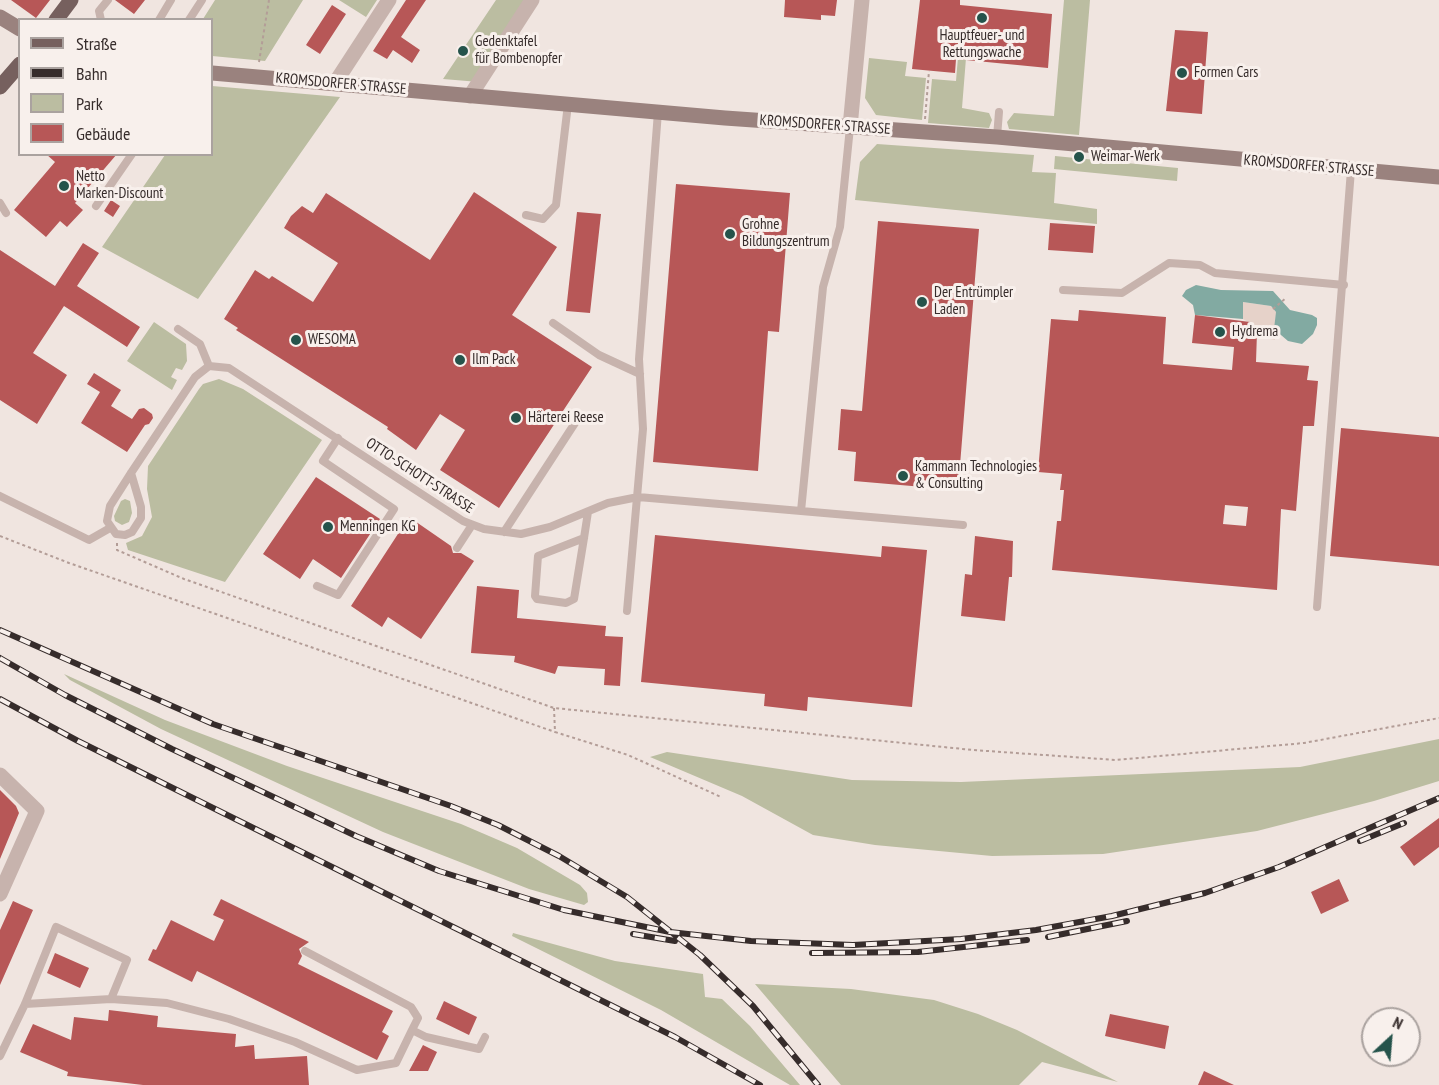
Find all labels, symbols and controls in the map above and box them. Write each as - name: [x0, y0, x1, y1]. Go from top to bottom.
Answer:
- marker: Hauptfeuer- und Rettungswache: [975, 11, 989, 25]
- legend: [18, 18, 213, 156]
- place label: Hauptfeuer- und Rettungswache: [939, 27, 1025, 62]
- text: Straße: [76, 32, 117, 55]
- place label: Gedenktafel für Bombenopfer: [475, 33, 562, 68]
- marker: Gedenktafel für Bombenopfer: [456, 44, 470, 58]
- text: Bahn: [76, 62, 108, 85]
- place label: Formen Cars: [1194, 64, 1258, 82]
- marker: Formen Cars: [1175, 66, 1189, 80]
- street label: KROMSDORFER STRASSE: [275, 69, 407, 99]
- text: Park: [76, 92, 103, 115]
- street label: KROMSDORFER STRASSE: [759, 111, 891, 139]
- text: Gebäude: [76, 122, 130, 145]
- place label: Weimar-Werk: [1091, 148, 1160, 166]
- marker: Weimar-Werk: [1072, 150, 1086, 164]
- street label: KROMSDORFER STRASSE: [1243, 151, 1375, 181]
- place label: Netto Marken-Discount: [76, 168, 163, 203]
- marker: Netto Marken-Discount: [57, 179, 71, 193]
- place label: Grohne Bildungszentrum: [742, 216, 829, 251]
- marker: Grohne Bildungszentrum: [723, 227, 737, 241]
- place label: Der Entrümpler Laden: [934, 284, 1013, 319]
- marker: Der Entrümpler Laden: [915, 295, 929, 309]
- place label: Hydrema: [1232, 323, 1278, 341]
- marker: Hydrema: [1213, 325, 1227, 339]
- place label: WESOMA: [308, 331, 356, 349]
- marker: WESOMA: [289, 333, 303, 347]
- place label: Ilm Pack: [472, 351, 515, 369]
- marker: Ilm Pack: [453, 353, 467, 367]
- place label: Härterei Reese: [528, 409, 604, 427]
- marker: Härterei Reese: [509, 411, 523, 425]
- street label: OTTO-SCHOTT-STRASSE: [363, 434, 477, 518]
- place label: Kammann Technologies & Consulting: [915, 458, 1037, 493]
- marker: Kammann Technologies & Consulting: [896, 469, 910, 483]
- place label: Menningen KG: [340, 518, 416, 536]
- marker: Menningen KG: [321, 520, 335, 534]
- north arrow: [1361, 1007, 1421, 1067]
- text: N: [1390, 1012, 1406, 1033]

